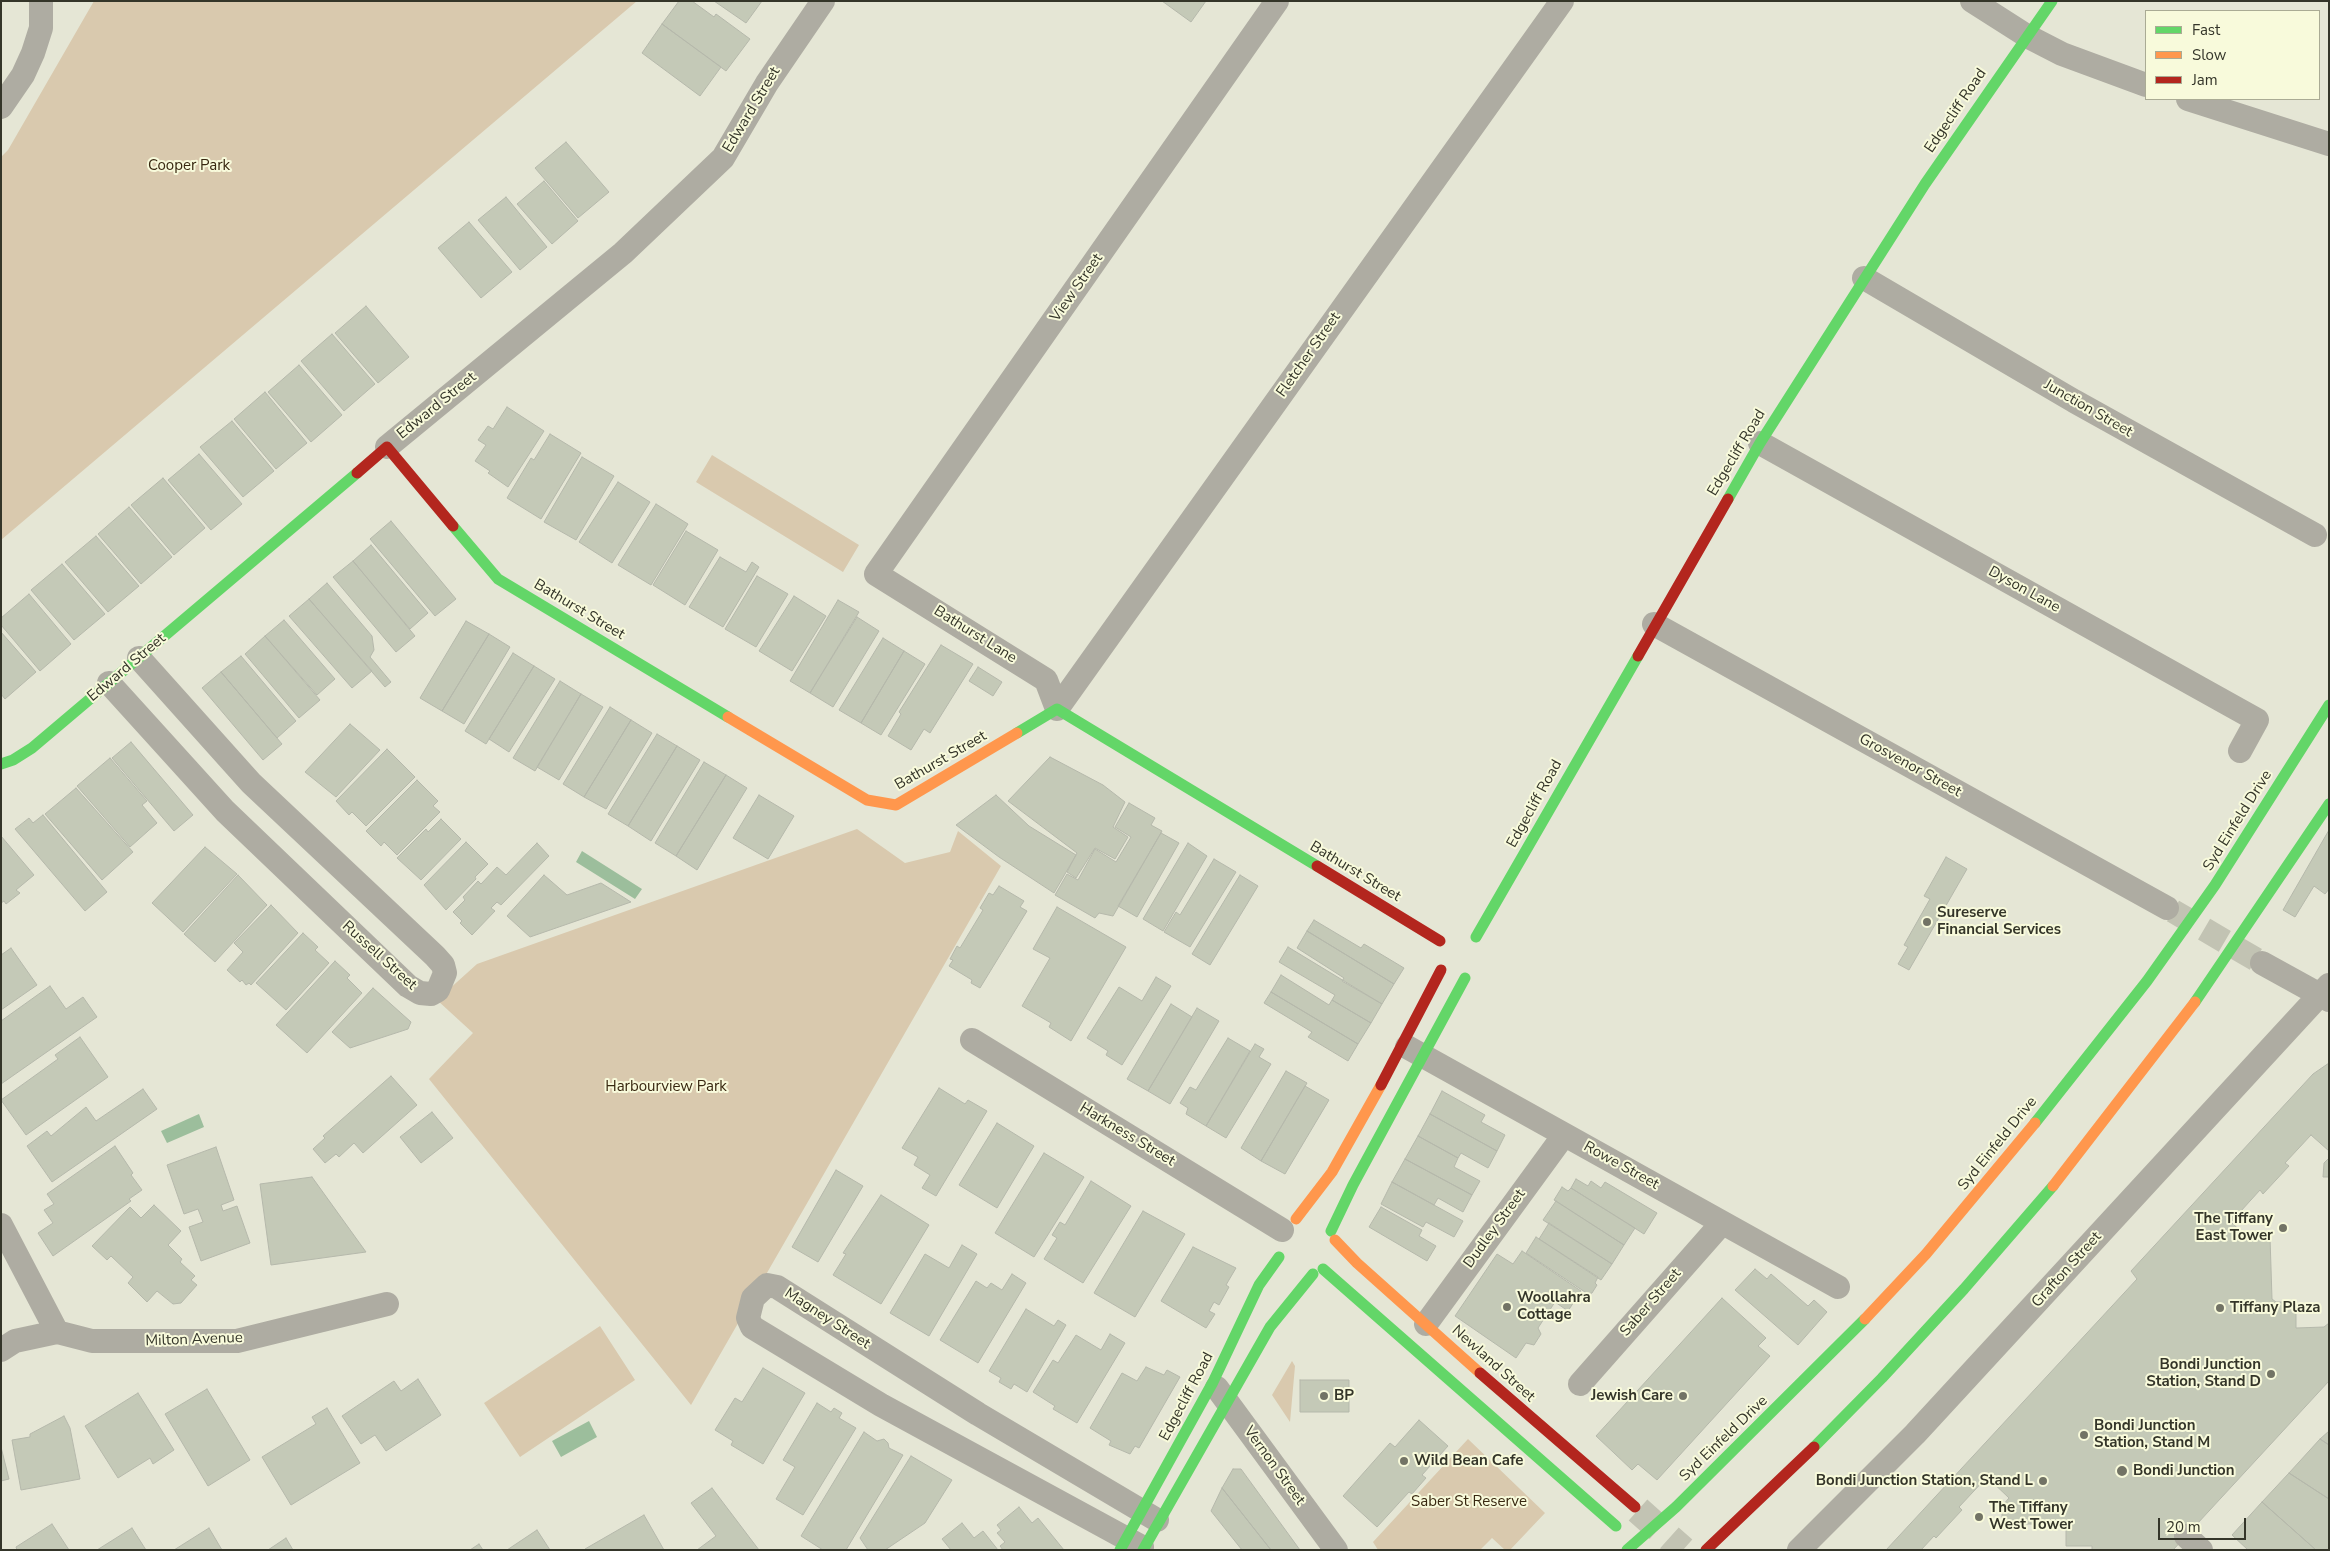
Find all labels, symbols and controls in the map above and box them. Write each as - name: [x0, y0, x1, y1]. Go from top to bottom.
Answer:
- legend: [2145, 10, 2320, 100]
- text: Fast: [2192, 20, 2220, 40]
- text: Slow: [2192, 45, 2226, 65]
- street label: Edward Street: [719, 64, 785, 156]
- street label: Edgecliff Road: [1921, 66, 1991, 156]
- text: Jam: [2192, 70, 2218, 90]
- park label: Cooper Park: [148, 157, 230, 175]
- street label: View Street: [1047, 250, 1107, 326]
- street label: Fletcher Street: [1273, 309, 1345, 401]
- street label: Edward Street: [394, 369, 480, 443]
- street label: Junction Street: [2041, 376, 2135, 442]
- street label: Edgecliff Road: [1704, 407, 1770, 499]
- street label: Dyson Lane: [1985, 563, 2063, 617]
- street label: Bathurst Street: [530, 576, 628, 644]
- street label: Bathurst Lane: [930, 602, 1020, 668]
- street label: Edward Street: [84, 630, 170, 706]
- street label: Bathurst Street: [892, 728, 990, 794]
- street label: Grosvenor Street: [1856, 730, 1964, 802]
- street label: Edgecliff Road: [1503, 757, 1567, 851]
- street label: Syd Einfeld Drive: [2200, 767, 2276, 875]
- street label: Bathurst Street: [1306, 838, 1404, 906]
- place label: Sureserve Financial Services: [1937, 904, 2061, 939]
- marker: Sureserve Financial Services: [1921, 916, 1933, 928]
- street label: Russell Street: [338, 918, 420, 994]
- park label: Harbourview Park: [605, 1078, 727, 1096]
- street label: Syd Einfeld Drive: [1955, 1094, 2041, 1194]
- street label: Harkness Street: [1076, 1099, 1178, 1171]
- street label: Rowe Street: [1580, 1138, 1662, 1194]
- street label: Dudley Street: [1460, 1186, 1530, 1272]
- place label: The Tiffany East Tower: [2194, 1210, 2273, 1245]
- marker: The Tiffany East Tower: [2277, 1222, 2289, 1234]
- street label: Grafton Street: [2028, 1228, 2106, 1312]
- street label: Saber Street: [1617, 1265, 1685, 1341]
- street label: Magney Street: [781, 1285, 873, 1353]
- place label: Woollahra Cottage: [1517, 1289, 1591, 1324]
- place label: Tiffany Plaza: [2230, 1299, 2320, 1317]
- marker: Woollahra Cottage: [1501, 1301, 1513, 1313]
- marker: Tiffany Plaza: [2214, 1302, 2226, 1314]
- street label: Newland Street: [1448, 1322, 1538, 1406]
- street label: Milton Avenue: [145, 1329, 243, 1351]
- street label: Edgecliff Road: [1156, 1350, 1218, 1444]
- place label: Bondi Junction Station, Stand D: [2146, 1356, 2261, 1391]
- marker: Bondi Junction Station, Stand D: [2265, 1368, 2277, 1380]
- place label: BP: [1334, 1387, 1354, 1405]
- place label: Jewish Care: [1591, 1387, 1673, 1405]
- marker: BP: [1318, 1390, 1330, 1402]
- marker: Jewish Care: [1677, 1390, 1689, 1402]
- street label: Syd Einfeld Drive: [1676, 1392, 1772, 1486]
- place label: Bondi Junction Station, Stand M: [2094, 1417, 2210, 1452]
- street label: Vernon Street: [1239, 1423, 1309, 1509]
- marker: Bondi Junction Station, Stand M: [2078, 1429, 2090, 1441]
- place label: Wild Bean Cafe: [1414, 1452, 1523, 1470]
- marker: Wild Bean Cafe: [1398, 1455, 1410, 1467]
- place label: Bondi Junction: [2133, 1462, 2235, 1480]
- marker: Bondi Junction: [2115, 1464, 2129, 1478]
- place label: Bondi Junction Station, Stand L: [1816, 1472, 2033, 1490]
- marker: Bondi Junction Station, Stand L: [2037, 1475, 2049, 1487]
- park label: Saber St Reserve: [1411, 1493, 1527, 1511]
- place label: The Tiffany West Tower: [1989, 1499, 2073, 1534]
- scale bar: [2160, 1508, 2248, 1540]
- marker: The Tiffany West Tower: [1973, 1511, 1985, 1523]
- text: 20 m: [2166, 1517, 2201, 1537]

